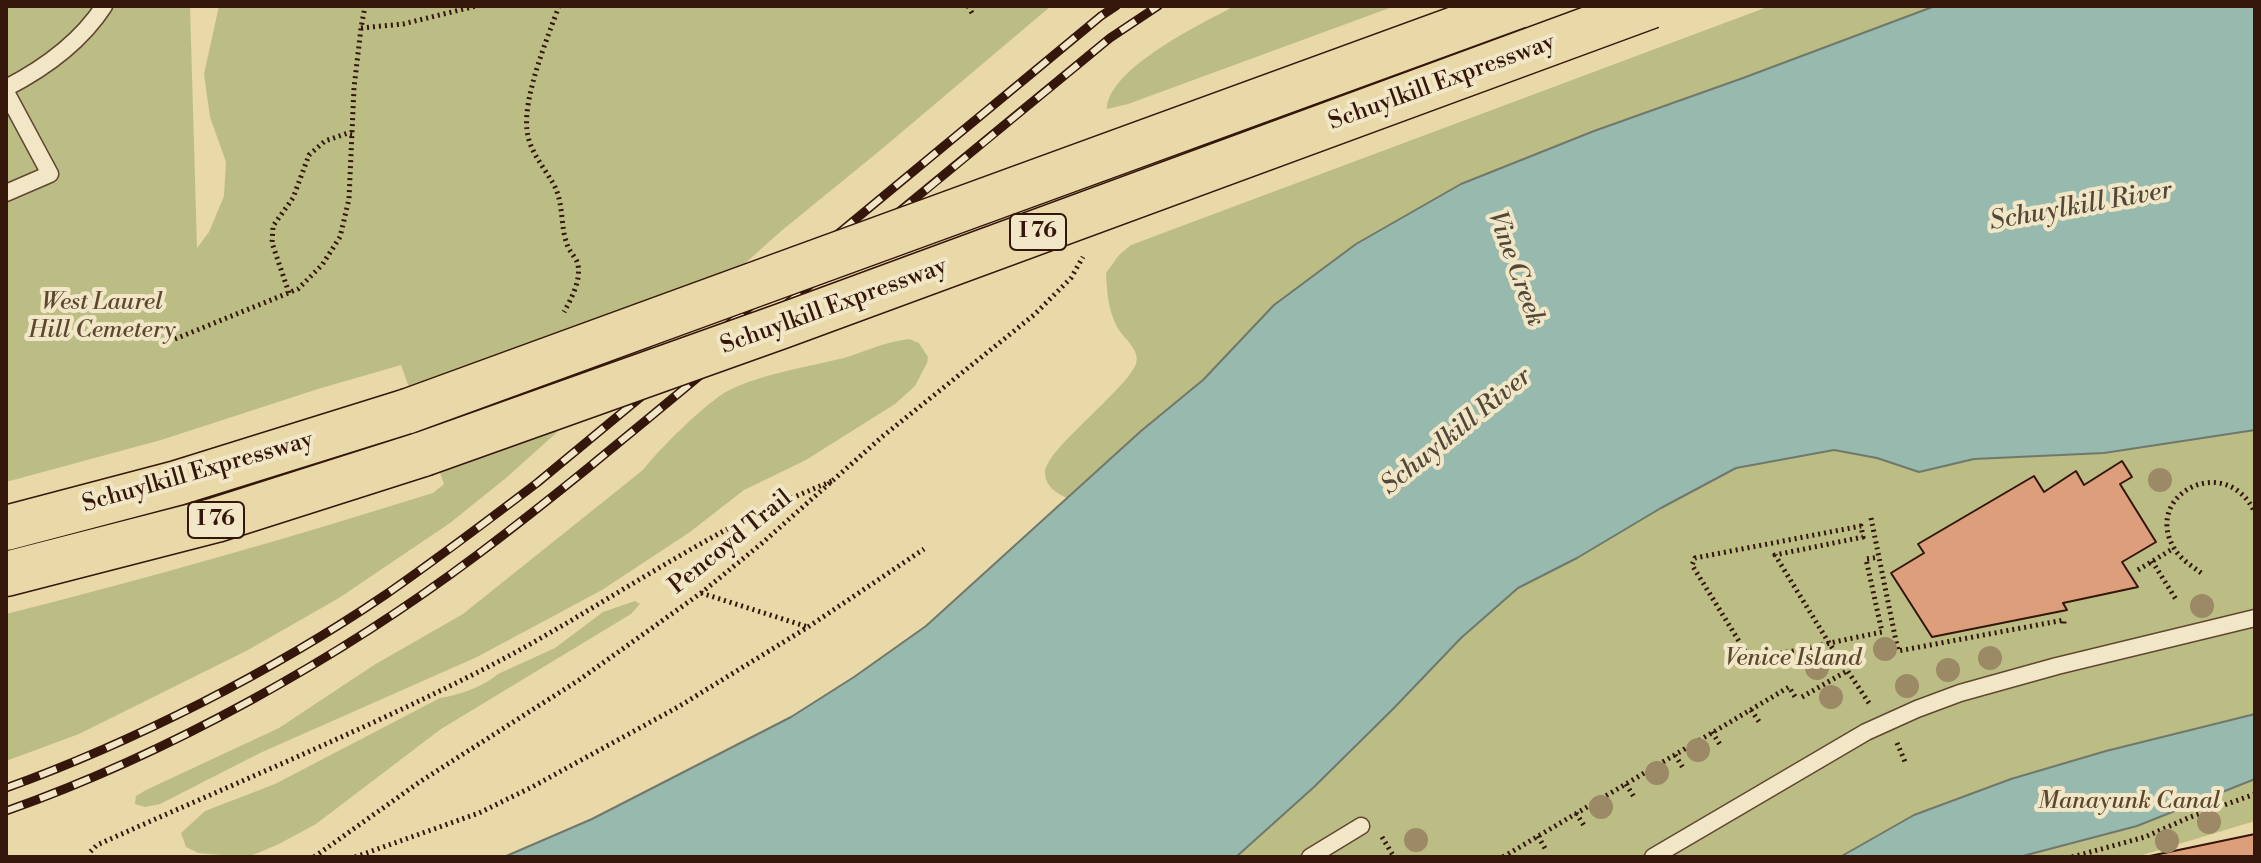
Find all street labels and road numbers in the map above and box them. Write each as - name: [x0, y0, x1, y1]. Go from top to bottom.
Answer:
- street label: Schuylkill Expressway: [1325, 29, 1559, 137]
- road number: I 76: [1010, 214, 1066, 250]
- street label: Schuylkill Expressway: [717, 253, 951, 361]
- street label: Schuylkill Expressway: [79, 426, 317, 520]
- street label: Pencoyd Trail: [664, 485, 798, 601]
- road number: I 76: [188, 502, 244, 538]

